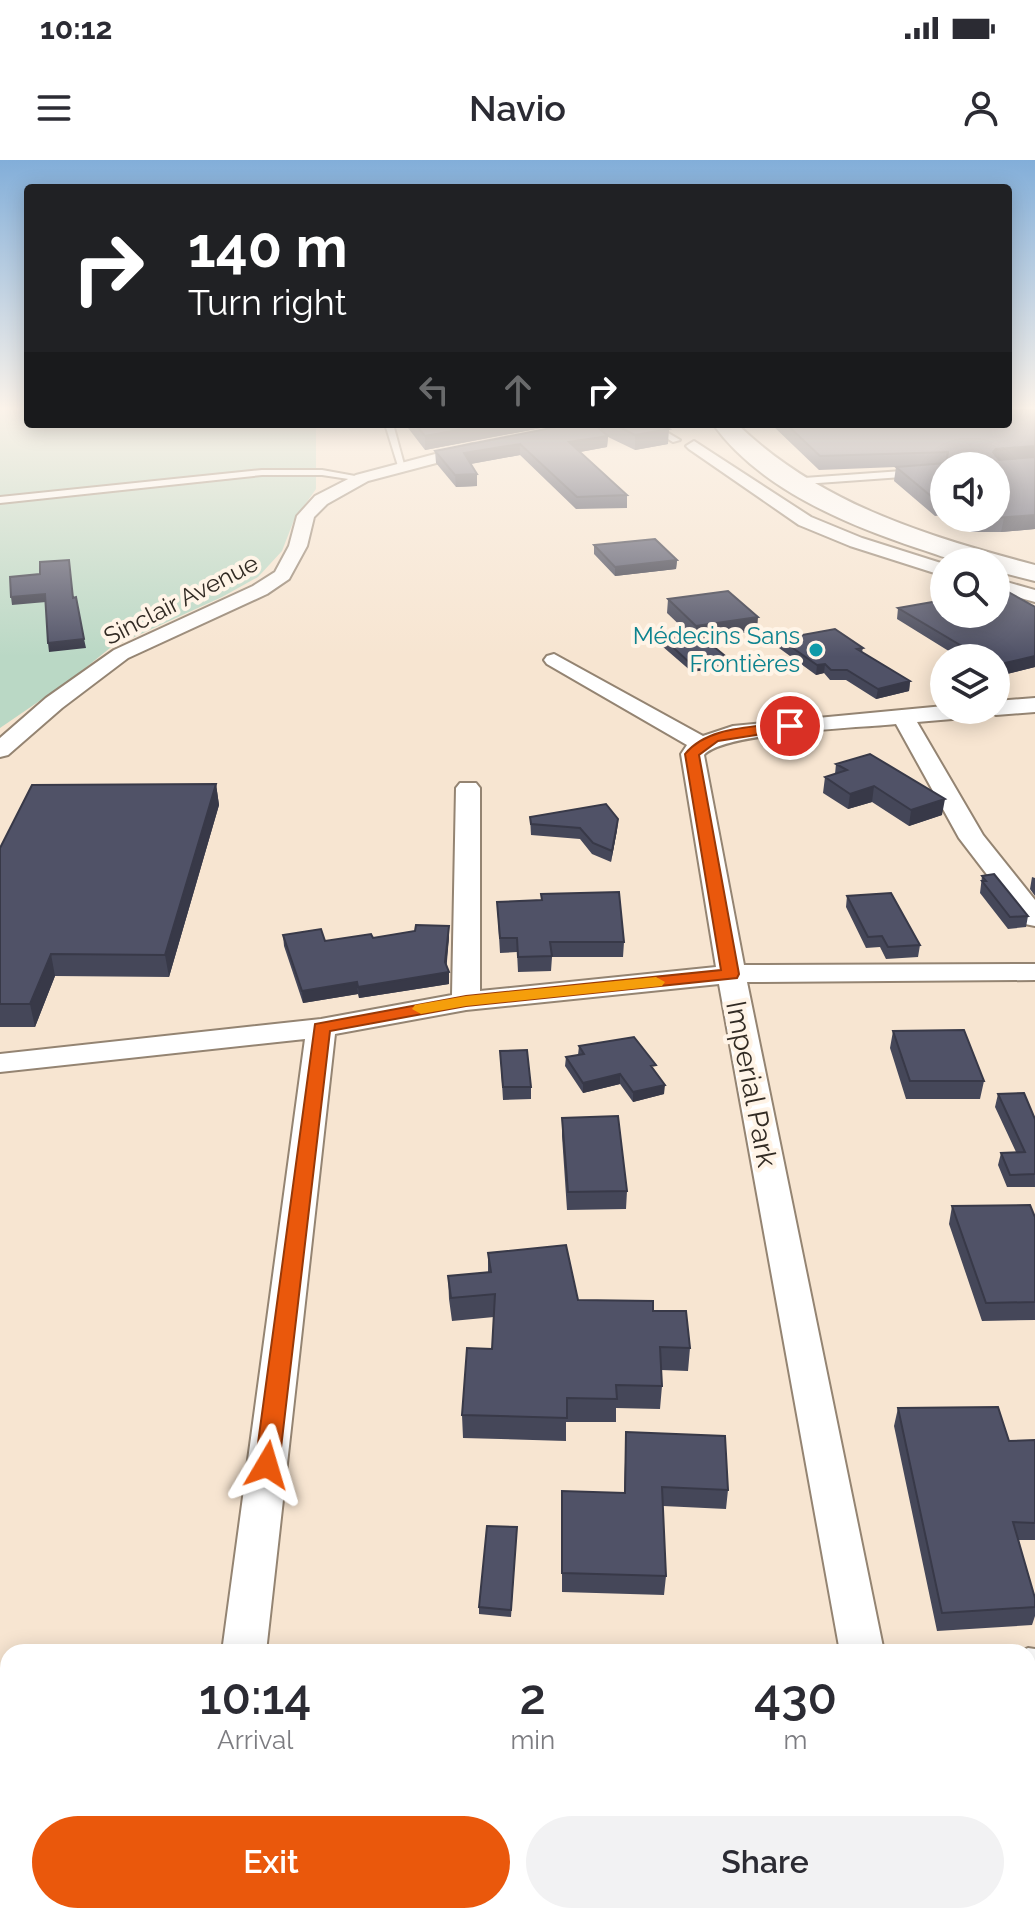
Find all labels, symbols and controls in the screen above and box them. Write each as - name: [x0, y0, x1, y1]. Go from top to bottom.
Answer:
- text: 10:12: [40, 11, 112, 46]
- icon: menu: [32, 86, 76, 130]
- icon: person: [959, 86, 1003, 130]
- text: Navio: [469, 87, 566, 129]
- text: 140 m: [188, 214, 348, 280]
- icon: right: [56, 216, 160, 320]
- text: Turn right: [188, 281, 347, 323]
- icon: left: [412, 368, 456, 412]
- icon: ahead: [496, 368, 540, 412]
- icon: right: [580, 368, 624, 412]
- map controls: [930, 452, 1010, 724]
- button: sound: [930, 452, 1010, 532]
- street label: Sinclair Avenue: [99, 548, 263, 651]
- button: search: [930, 548, 1010, 628]
- place label: Médecins Sans Frontières: [633, 621, 800, 678]
- marker: Médecins Sans Frontières: [807, 641, 825, 659]
- button: layers: [930, 644, 1010, 724]
- pin: [756, 692, 824, 760]
- icon: arrive: [768, 704, 812, 748]
- street label: Imperial Park: [719, 998, 784, 1170]
- position arrow: [225, 1423, 309, 1507]
- text: 10:14: [199, 1669, 311, 1725]
- text: 2: [520, 1669, 546, 1725]
- text: 430: [754, 1669, 837, 1725]
- text: Arrival: [217, 1725, 293, 1755]
- text: min: [510, 1725, 555, 1755]
- text: m: [784, 1725, 808, 1755]
- button: Exit: [32, 1816, 510, 1908]
- button: Share: [526, 1816, 1004, 1908]

